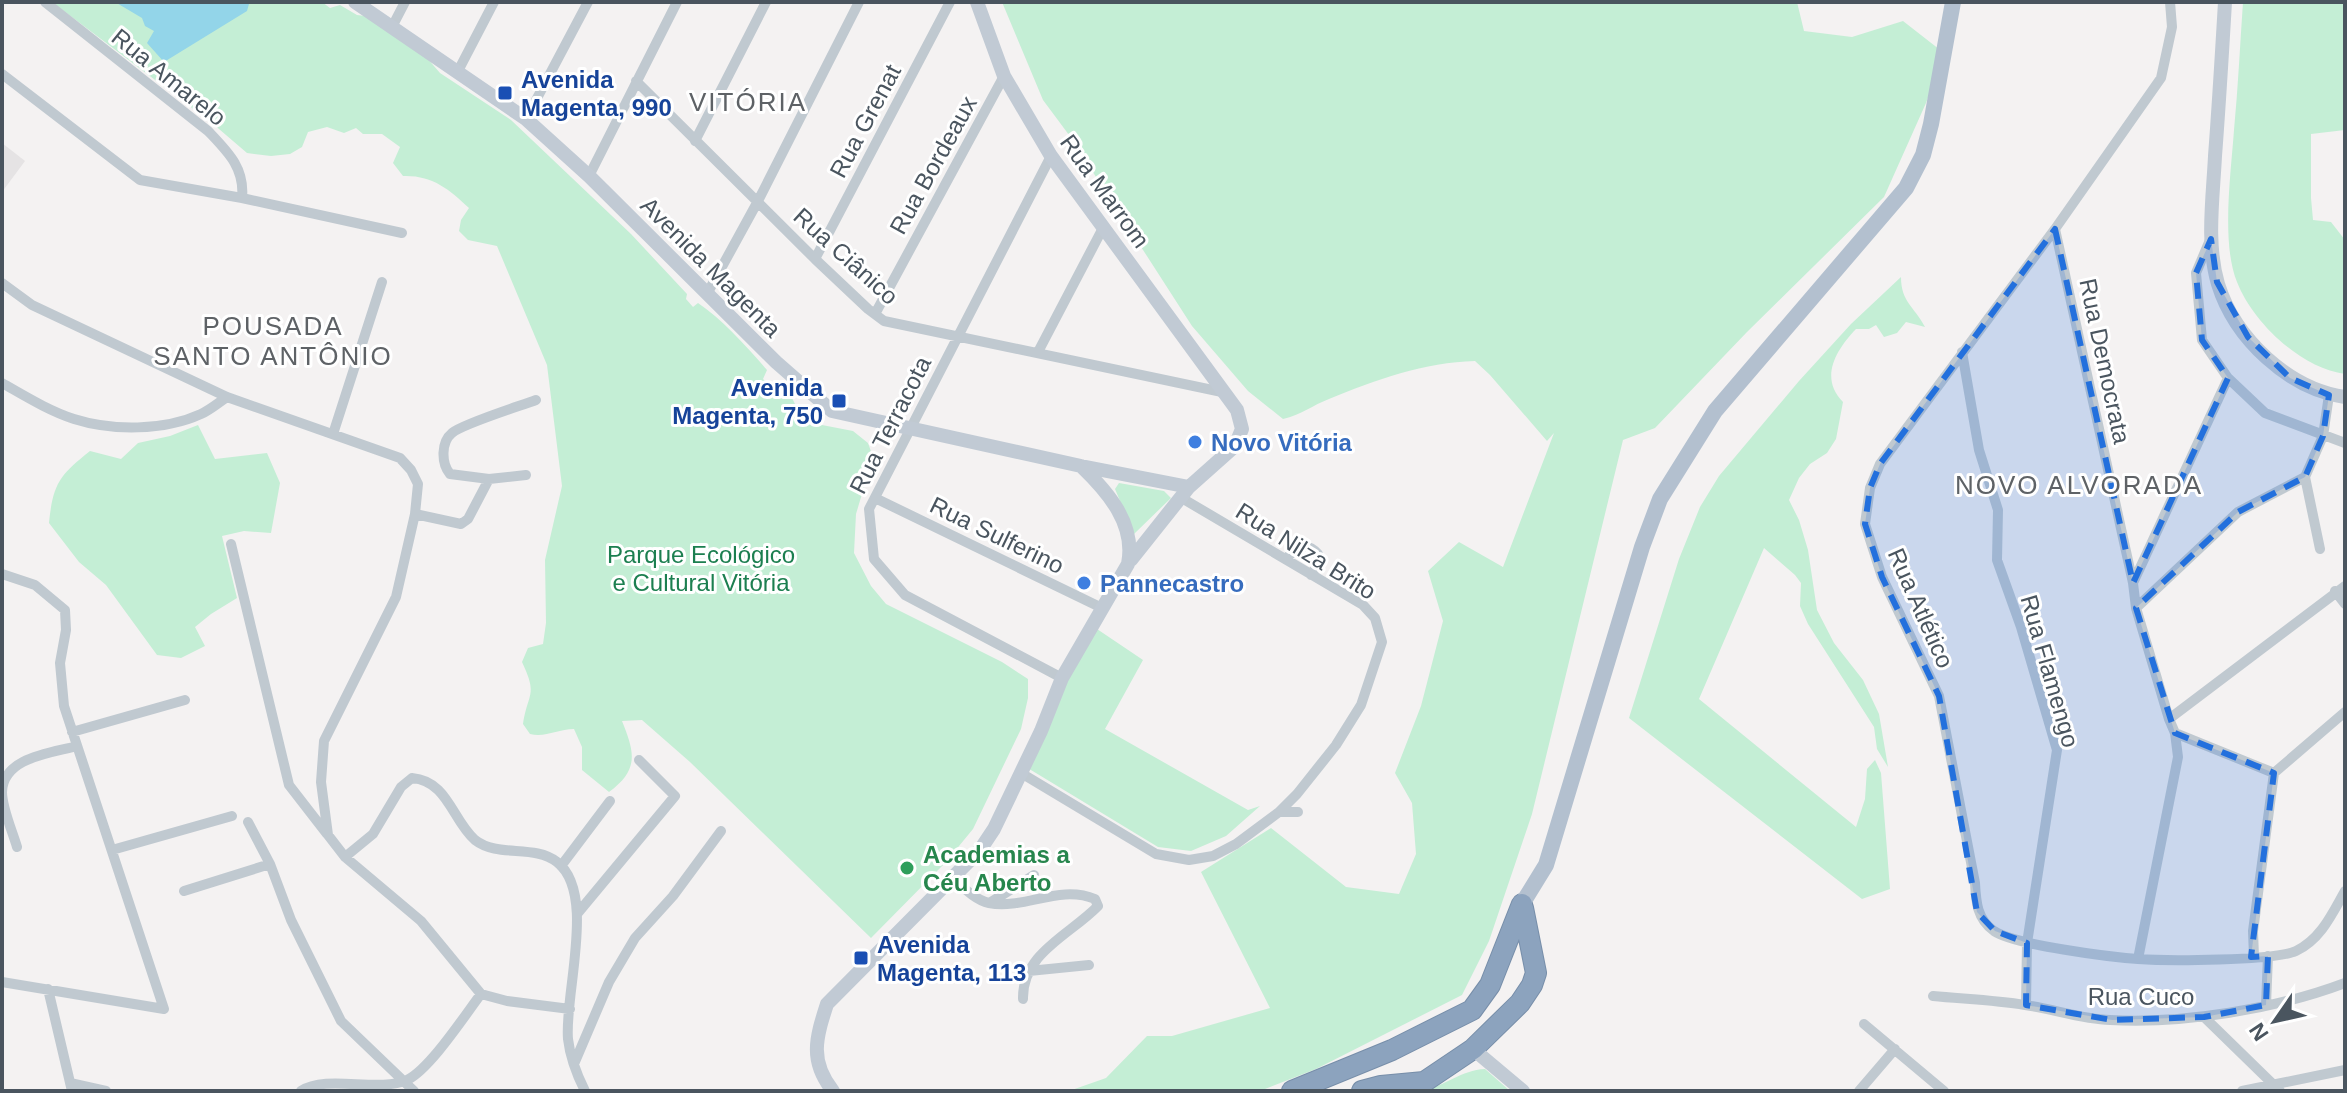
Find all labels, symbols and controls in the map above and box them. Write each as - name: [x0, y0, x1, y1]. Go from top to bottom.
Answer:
- street label: Rua Amarelo: [107, 23, 231, 131]
- street label: Rua Grenat: [824, 60, 906, 182]
- place label: Avenida Magenta, 990: [521, 66, 672, 121]
- marker: Avenida Magenta, 990: [496, 84, 514, 102]
- district label: VITÓRIA: [689, 87, 807, 117]
- street label: Rua Bordeaux: [884, 91, 982, 239]
- street label: Rua Marrom: [1055, 129, 1155, 253]
- street label: Avenida Magenta: [636, 192, 787, 343]
- street label: Rua Ciânico: [788, 202, 904, 310]
- street label: Rua Democrata: [2074, 276, 2136, 447]
- district label: POUSADA SANTO ANTÔNIO: [153, 311, 393, 371]
- street label: Rua Terracota: [844, 351, 936, 498]
- place label: Avenida Magenta, 750: [672, 374, 824, 429]
- marker: Avenida Magenta, 750: [830, 392, 848, 410]
- place label: Novo Vitória: [1211, 429, 1353, 456]
- marker: Novo Vitória: [1186, 433, 1204, 451]
- district label: NOVO ALVORADA: [1955, 470, 2203, 500]
- street label: Rua Sulferino: [926, 491, 1068, 579]
- street label: Rua Nilza Brito: [1231, 497, 1381, 605]
- park label: Parque Ecológico e Cultural Vitória: [607, 541, 795, 596]
- street label: Rua Atlético: [1883, 544, 1959, 672]
- place label: Pannecastro: [1100, 570, 1244, 597]
- marker: Pannecastro: [1075, 574, 1093, 592]
- street label: Rua Flamengo: [2015, 592, 2085, 750]
- place label: Academias a Céu Aberto: [923, 841, 1070, 896]
- marker: Academias a Céu Aberto: [898, 859, 916, 877]
- place label: Avenida Magenta, 113: [877, 931, 1026, 986]
- marker: Avenida Magenta, 113: [852, 949, 870, 967]
- north arrow: [2235, 981, 2315, 1061]
- street label: Rua Cuco: [2088, 983, 2194, 1010]
- text: N: [2244, 1018, 2274, 1045]

